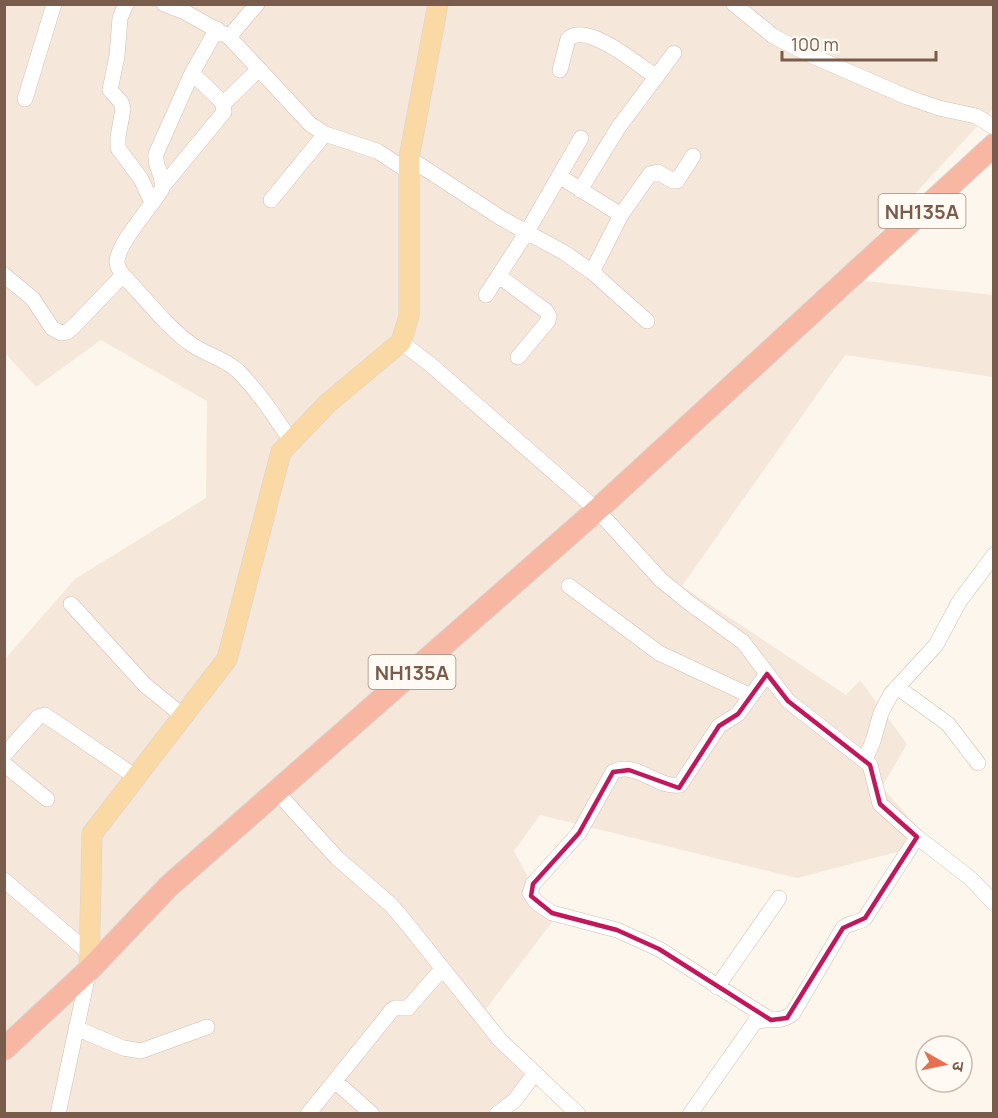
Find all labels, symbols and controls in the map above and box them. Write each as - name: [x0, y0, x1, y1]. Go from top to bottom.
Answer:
- scale bar: [782, 24, 936, 62]
- text: 100 m: [791, 32, 839, 56]
- road number: NH135A: [878, 194, 966, 228]
- road number: NH135A: [368, 655, 456, 689]
- north arrow: [914, 1034, 974, 1094]
- text: उ: [947, 1060, 970, 1073]

